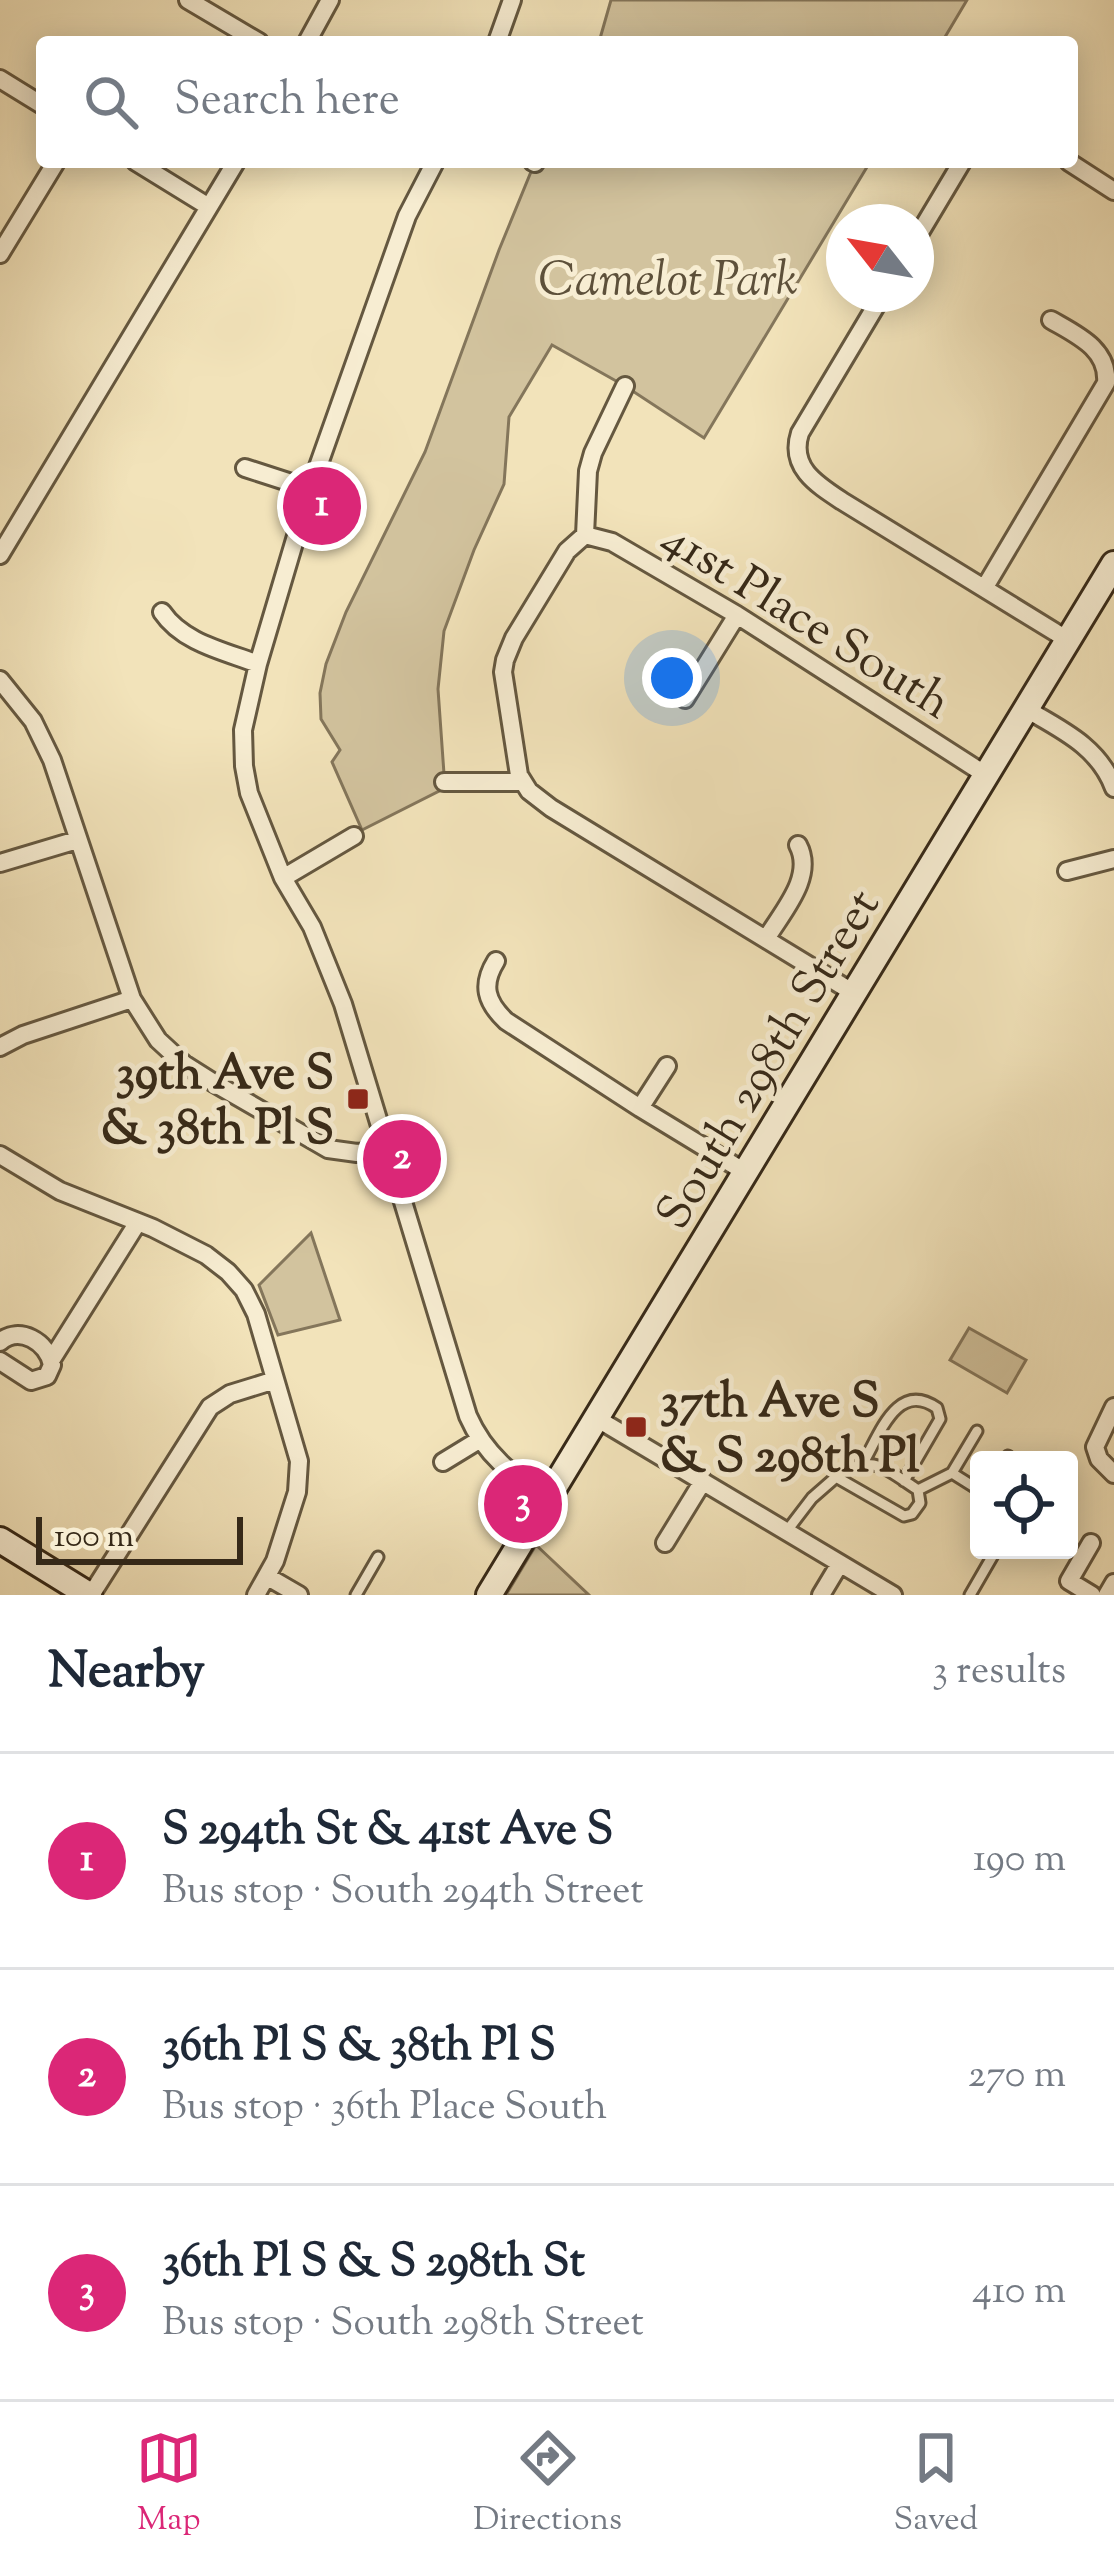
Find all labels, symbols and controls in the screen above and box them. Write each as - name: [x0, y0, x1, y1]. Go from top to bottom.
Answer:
- search box: [36, 36, 1078, 168]
- icon: search: [78, 69, 144, 135]
- text: Search here: [174, 70, 400, 135]
- north arrow: [826, 204, 934, 312]
- park label: Camelot Park: [538, 248, 798, 317]
- pin: 1: [283, 461, 361, 551]
- street label: 41st Place South: [647, 506, 963, 739]
- your location: [642, 648, 702, 708]
- street label: South 298th Street: [642, 878, 900, 1244]
- place label: 39th Ave S & 38th Pl S: [101, 1042, 334, 1166]
- marker: 39th Ave S & 38th Pl S: [345, 1086, 371, 1112]
- pin: 2: [363, 1114, 441, 1204]
- place label: 37th Ave S & S 298th Pl: [660, 1370, 920, 1494]
- marker: 37th Ave S & S 298th Pl: [623, 1414, 649, 1440]
- map controls: [970, 1451, 1078, 1559]
- button: locate: [970, 1451, 1078, 1559]
- pin: 3: [484, 1459, 562, 1549]
- scale bar: [36, 1511, 243, 1564]
- text: 100 m: [54, 1514, 134, 1562]
- text: Nearby: [48, 1637, 205, 1710]
- text: 3 results: [932, 1645, 1066, 1701]
- text: S 294th St & 41st Ave S: [162, 1800, 613, 1865]
- text: 1: [80, 1833, 94, 1889]
- text: 190 m: [973, 1833, 1066, 1889]
- text: Bus stop · South 294th Street: [162, 1865, 644, 1921]
- text: 36th Pl S & 38th Pl S: [162, 2016, 556, 2081]
- text: 2: [78, 2049, 96, 2105]
- text: 270 m: [968, 2049, 1066, 2105]
- text: Bus stop · 36th Place South: [162, 2081, 607, 2137]
- text: 36th Pl S & S 298th St: [162, 2232, 585, 2297]
- text: 3: [79, 2265, 95, 2321]
- text: 410 m: [972, 2265, 1066, 2321]
- text: Bus stop · South 298th Street: [162, 2297, 644, 2353]
- tab: Map: [136, 2425, 202, 2545]
- tab: Directions: [473, 2425, 622, 2545]
- tab: Saved: [894, 2425, 978, 2545]

